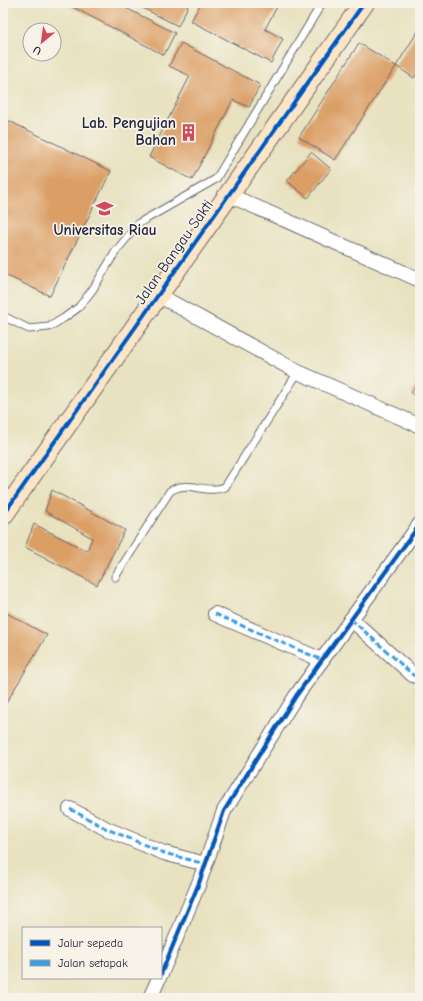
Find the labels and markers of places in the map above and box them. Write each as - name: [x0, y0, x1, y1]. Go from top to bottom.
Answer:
- place label: Lab. Pengujian Bahan: [82, 114, 176, 149]
- building icon: Lab. Pengujian Bahan: [179, 122, 199, 142]
- school or university icon: Universitas Riau: [95, 199, 115, 219]
- place label: Universitas Riau: [53, 221, 157, 239]

